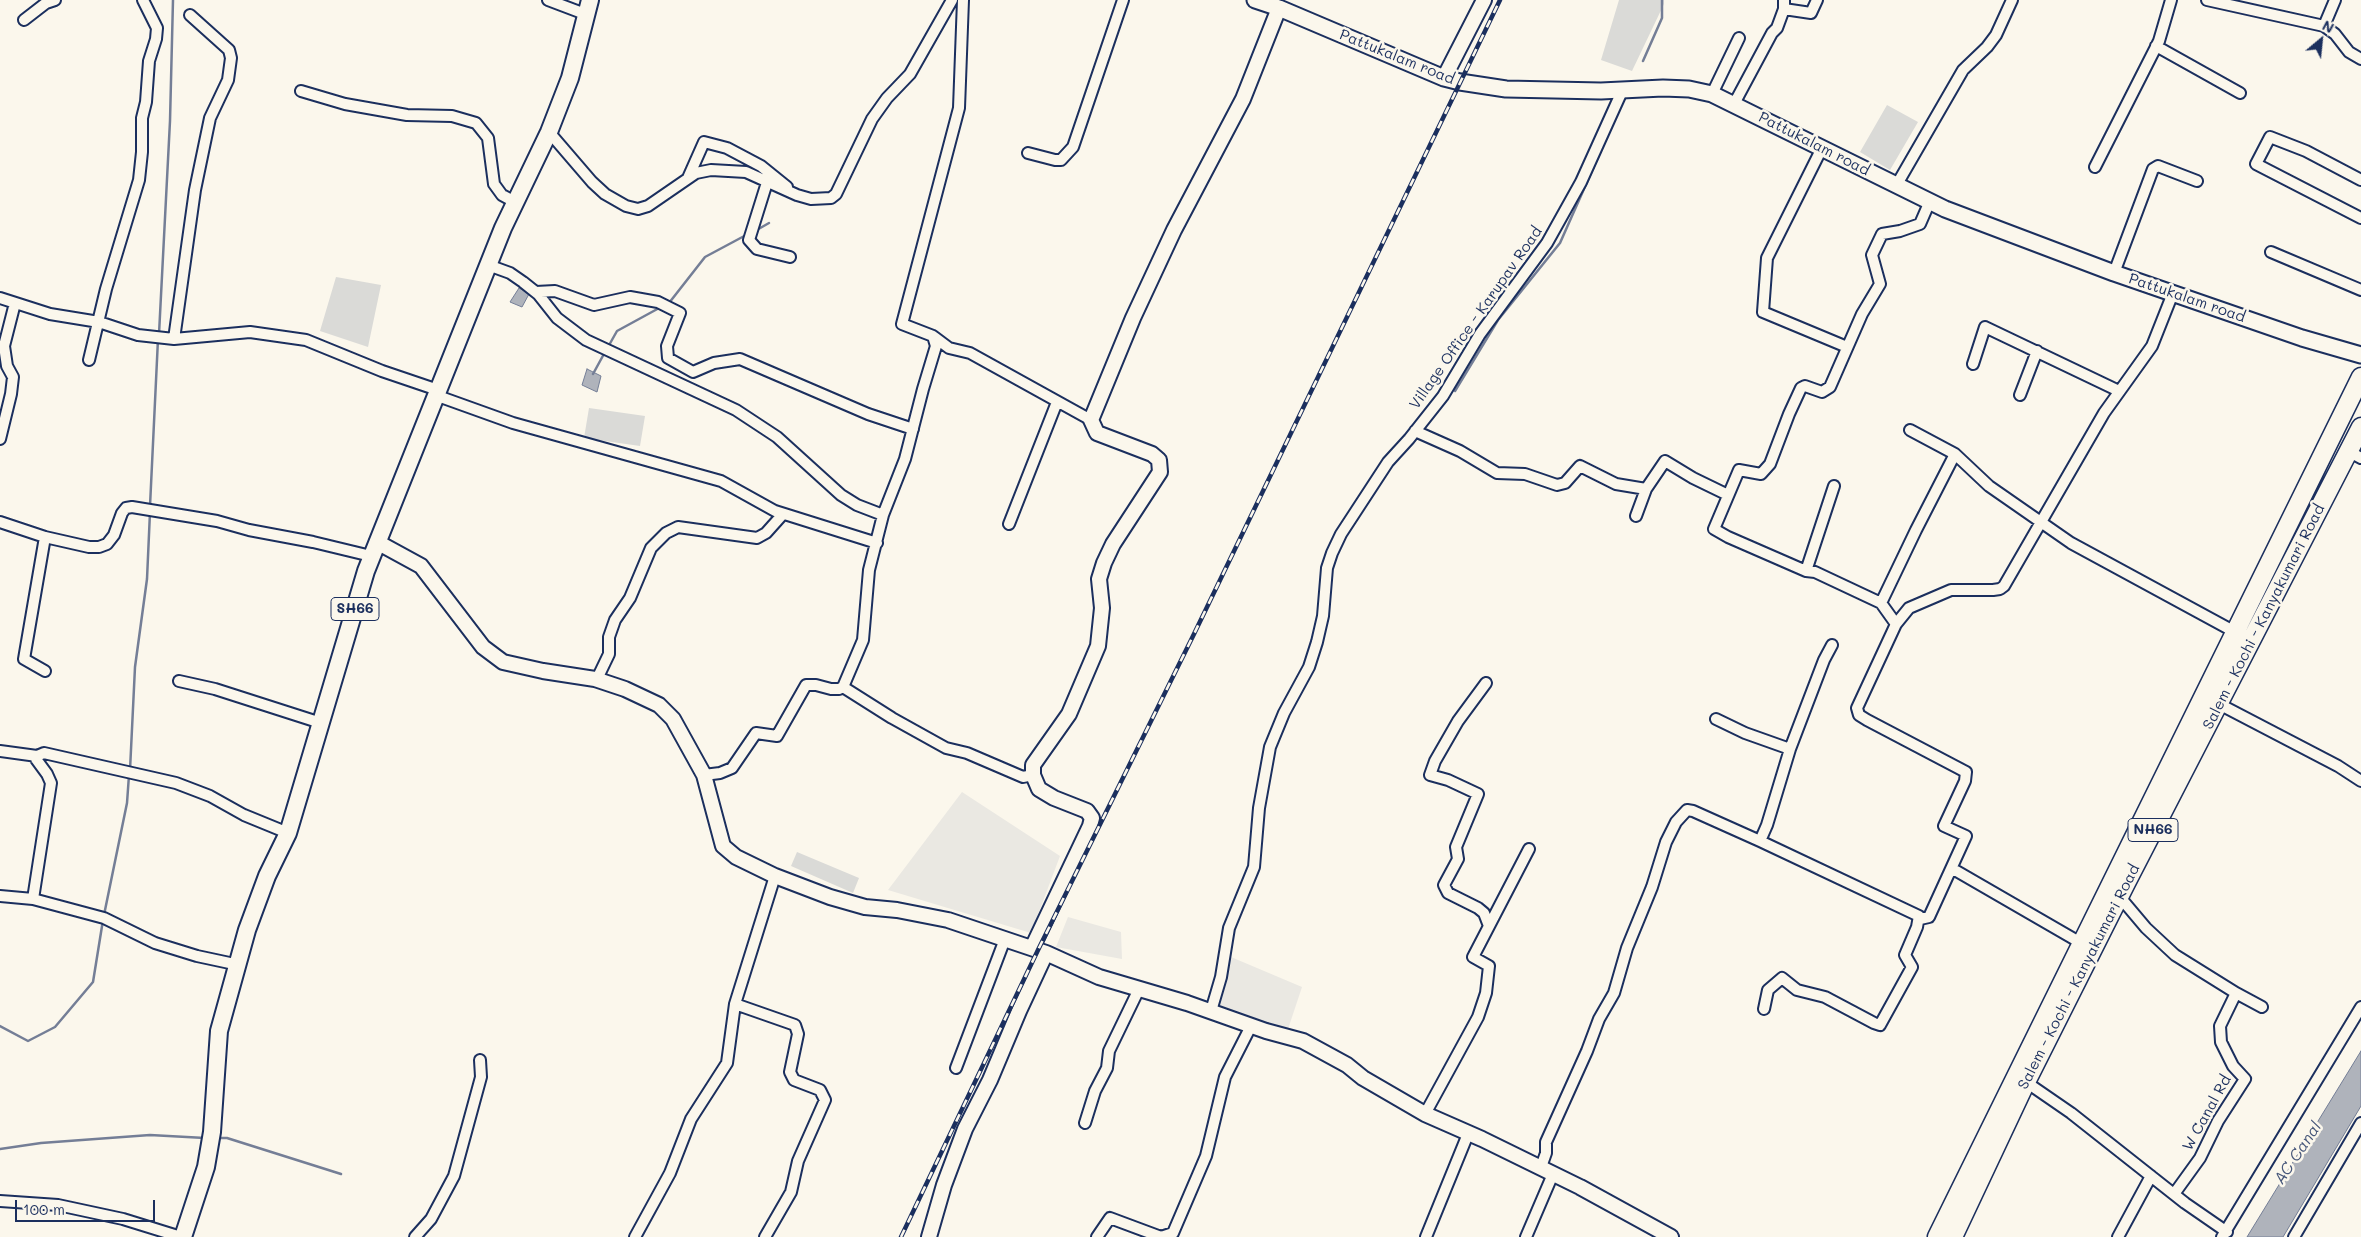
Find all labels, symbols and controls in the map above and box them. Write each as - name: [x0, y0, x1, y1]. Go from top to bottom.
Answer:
- north arrow: [2296, 15, 2346, 65]
- text: N: [2319, 15, 2337, 37]
- street label: Pattukalam road: [1337, 26, 1457, 88]
- street label: Pattukalam road: [1755, 108, 1873, 180]
- street label: Village Office - Karupav Road: [1406, 223, 1546, 413]
- street label: Pattukalam road: [2126, 270, 2248, 326]
- street label: Salem - Kochi - Kanyakumari Road: [2199, 501, 2329, 733]
- road number: SH66: [331, 598, 379, 620]
- road number: NH66: [2128, 818, 2178, 842]
- street label: Salem - Kochi - Kanyakumari Road: [2014, 861, 2144, 1093]
- street label: W Canal Rd: [2179, 1072, 2235, 1154]
- water label: AC Canal: [2270, 1118, 2326, 1188]
- scale bar: [18, 1190, 158, 1222]
- text: 100 m: [23, 1199, 65, 1219]

